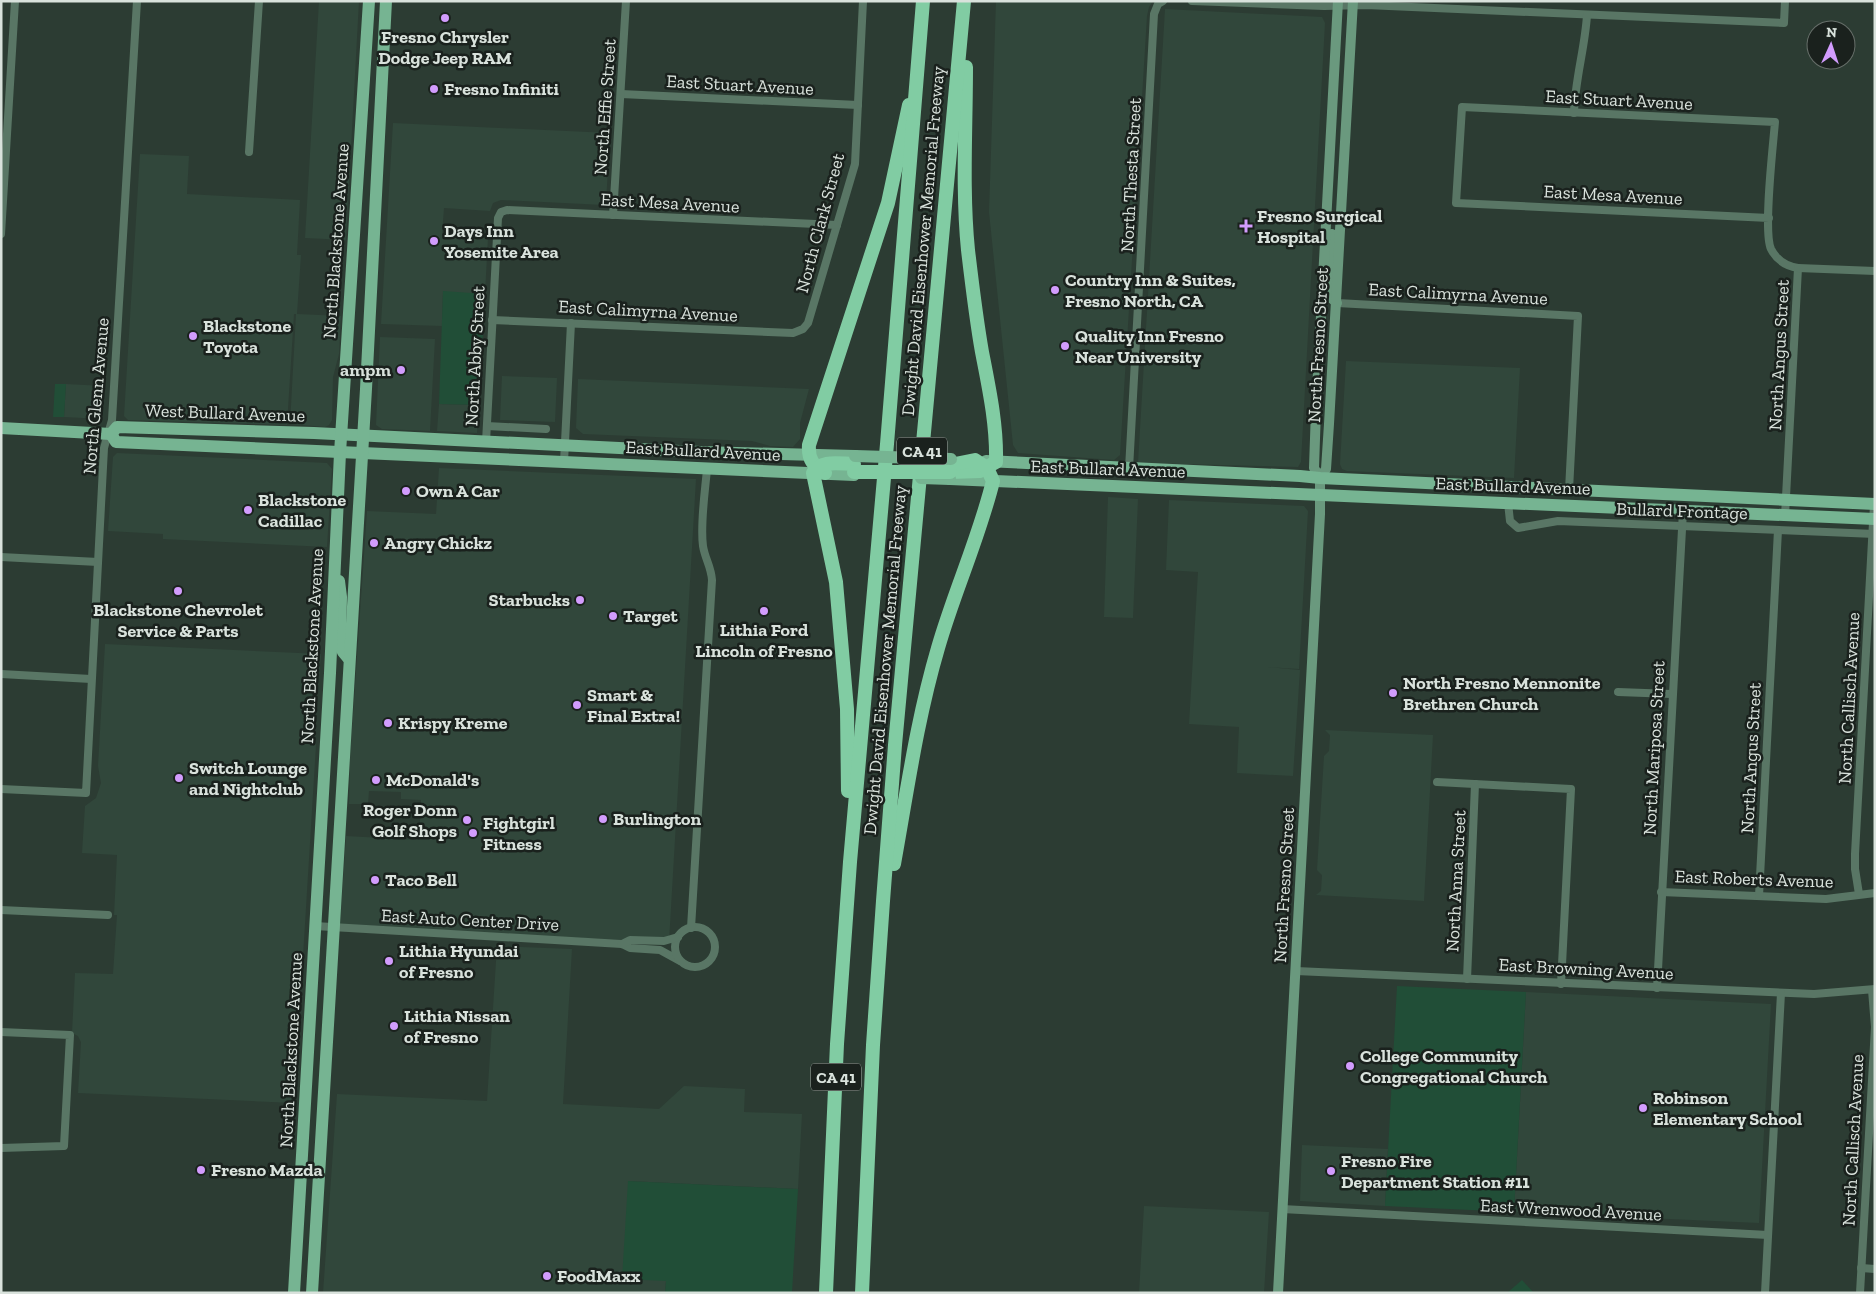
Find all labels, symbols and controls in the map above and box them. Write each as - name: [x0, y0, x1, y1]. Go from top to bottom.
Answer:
- marker: Fresno Chrysler Dodge Jeep RAM: [439, 12, 451, 24]
- north arrow: [1806, 20, 1856, 70]
- text: N: [1826, 24, 1838, 41]
- place label: Fresno Chrysler Dodge Jeep RAM: [378, 26, 512, 69]
- street label: North Effie Street: [589, 38, 621, 176]
- street label: Dwight David Eisenhower Memorial Freeway: [897, 65, 949, 417]
- street label: East Stuart Avenue: [666, 70, 814, 100]
- place label: Fresno Infiniti: [444, 78, 559, 100]
- marker: Fresno Infiniti: [428, 83, 440, 95]
- street label: East Stuart Avenue: [1545, 85, 1693, 115]
- street label: North Thesta Street: [1116, 97, 1146, 253]
- street label: North Blackstone Avenue: [318, 143, 354, 339]
- street label: North Clark Street: [791, 150, 849, 295]
- street label: East Mesa Avenue: [1543, 180, 1683, 210]
- street label: East Mesa Avenue: [600, 188, 740, 218]
- place label: Fresno Surgical Hospital: [1257, 205, 1382, 248]
- marker: Fresno Surgical Hospital: [1239, 219, 1253, 233]
- place label: Days Inn Yosemite Area: [444, 220, 559, 263]
- marker: Days Inn Yosemite Area: [428, 235, 440, 247]
- street label: North Fresno Street: [1303, 267, 1333, 423]
- place label: Country Inn & Suites, Fresno North, CA: [1065, 269, 1236, 312]
- street label: East Calimyrna Avenue: [1368, 278, 1548, 310]
- street label: North Angus Street: [1764, 279, 1794, 431]
- marker: Country Inn & Suites, Fresno North, CA: [1049, 284, 1061, 296]
- street label: North Abby Street: [460, 285, 490, 427]
- street label: East Calimyrna Avenue: [558, 295, 738, 327]
- place label: Blackstone Toyota: [203, 315, 291, 358]
- street label: North Glenn Avenue: [78, 317, 114, 475]
- place label: Quality Inn Fresno Near University: [1075, 325, 1224, 368]
- marker: Blackstone Toyota: [187, 330, 199, 342]
- marker: Quality Inn Fresno Near University: [1059, 340, 1071, 352]
- place label: ampm: [340, 359, 391, 381]
- marker: ampm: [395, 364, 407, 376]
- street label: West Bullard Avenue: [144, 399, 306, 427]
- street label: East Bullard Avenue: [625, 436, 781, 466]
- road number: CA 41: [897, 438, 947, 464]
- street label: East Bullard Avenue: [1030, 455, 1186, 483]
- street label: East Bullard Avenue: [1435, 472, 1591, 500]
- place label: Own A Car: [416, 480, 500, 502]
- street label: Dwight David Eisenhower Memorial Freeway: [859, 484, 911, 836]
- marker: Own A Car: [400, 485, 412, 497]
- place label: Blackstone Cadillac: [258, 489, 346, 532]
- street label: Bullard Frontage: [1616, 498, 1748, 524]
- marker: Blackstone Cadillac: [242, 504, 254, 516]
- place label: Angry Chickz: [384, 532, 493, 554]
- marker: Angry Chickz: [368, 537, 380, 549]
- street label: North Blackstone Avenue: [296, 548, 328, 744]
- marker: Blackstone Chevrolet Service & Parts: [172, 585, 184, 597]
- place label: Starbucks: [489, 589, 570, 611]
- marker: Starbucks: [574, 594, 586, 606]
- place label: Blackstone Chevrolet Service & Parts: [93, 599, 264, 642]
- place label: Target: [623, 605, 678, 627]
- marker: Lithia Ford Lincoln of Fresno: [758, 605, 770, 617]
- marker: Target: [607, 610, 619, 622]
- street label: North Callisch Avenue: [1834, 612, 1864, 784]
- place label: Lithia Ford Lincoln of Fresno: [695, 619, 833, 662]
- street label: North Mariposa Street: [1638, 660, 1670, 836]
- place label: North Fresno Mennonite Brethren Church: [1403, 672, 1601, 715]
- street label: North Angus Street: [1736, 682, 1766, 834]
- place label: Smart & Final Extra!: [587, 684, 680, 727]
- marker: North Fresno Mennonite Brethren Church: [1387, 687, 1399, 699]
- marker: Smart & Final Extra!: [571, 699, 583, 711]
- place label: Krispy Kreme: [398, 712, 508, 734]
- marker: Krispy Kreme: [382, 717, 394, 729]
- place label: Switch Lounge and Nightclub: [189, 757, 307, 800]
- place label: McDonald's: [386, 769, 479, 791]
- marker: Switch Lounge and Nightclub: [173, 772, 185, 784]
- marker: McDonald's: [370, 774, 382, 786]
- place label: Roger Donn Golf Shops: [363, 799, 457, 842]
- street label: North Fresno Street: [1269, 807, 1299, 963]
- place label: Burlington: [613, 808, 702, 830]
- street label: North Anna Street: [1441, 809, 1471, 953]
- place label: Fightgirl Fitness: [483, 812, 555, 855]
- marker: Burlington: [597, 813, 609, 825]
- marker: Roger Donn Golf Shops: [461, 814, 473, 826]
- marker: Fightgirl Fitness: [467, 827, 479, 839]
- street label: East Roberts Avenue: [1674, 865, 1834, 893]
- place label: Taco Bell: [385, 869, 457, 891]
- marker: Taco Bell: [369, 874, 381, 886]
- street label: East Auto Center Drive: [380, 904, 560, 936]
- place label: Lithia Hyundai of Fresno: [399, 940, 519, 983]
- street label: North Blackstone Avenue: [275, 952, 307, 1148]
- street label: East Browning Avenue: [1498, 953, 1674, 985]
- marker: Lithia Hyundai of Fresno: [383, 955, 395, 967]
- place label: Lithia Nissan of Fresno: [404, 1005, 510, 1048]
- marker: Lithia Nissan of Fresno: [388, 1020, 400, 1032]
- place label: College Community Congregational Church: [1360, 1045, 1548, 1088]
- street label: North Callisch Avenue: [1838, 1054, 1868, 1226]
- marker: College Community Congregational Church: [1344, 1060, 1356, 1072]
- road number: CA 41: [811, 1064, 861, 1090]
- place label: Robinson Elementary School: [1653, 1087, 1802, 1130]
- marker: Robinson Elementary School: [1637, 1102, 1649, 1114]
- place label: Fresno Fire Department Station #11: [1341, 1150, 1530, 1193]
- place label: Fresno Mazda: [211, 1159, 323, 1181]
- marker: Fresno Mazda: [195, 1164, 207, 1176]
- marker: Fresno Fire Department Station #11: [1325, 1165, 1337, 1177]
- street label: East Wrenwood Avenue: [1480, 1194, 1662, 1226]
- place label: FoodMaxx: [557, 1265, 641, 1287]
- marker: FoodMaxx: [541, 1270, 553, 1282]

